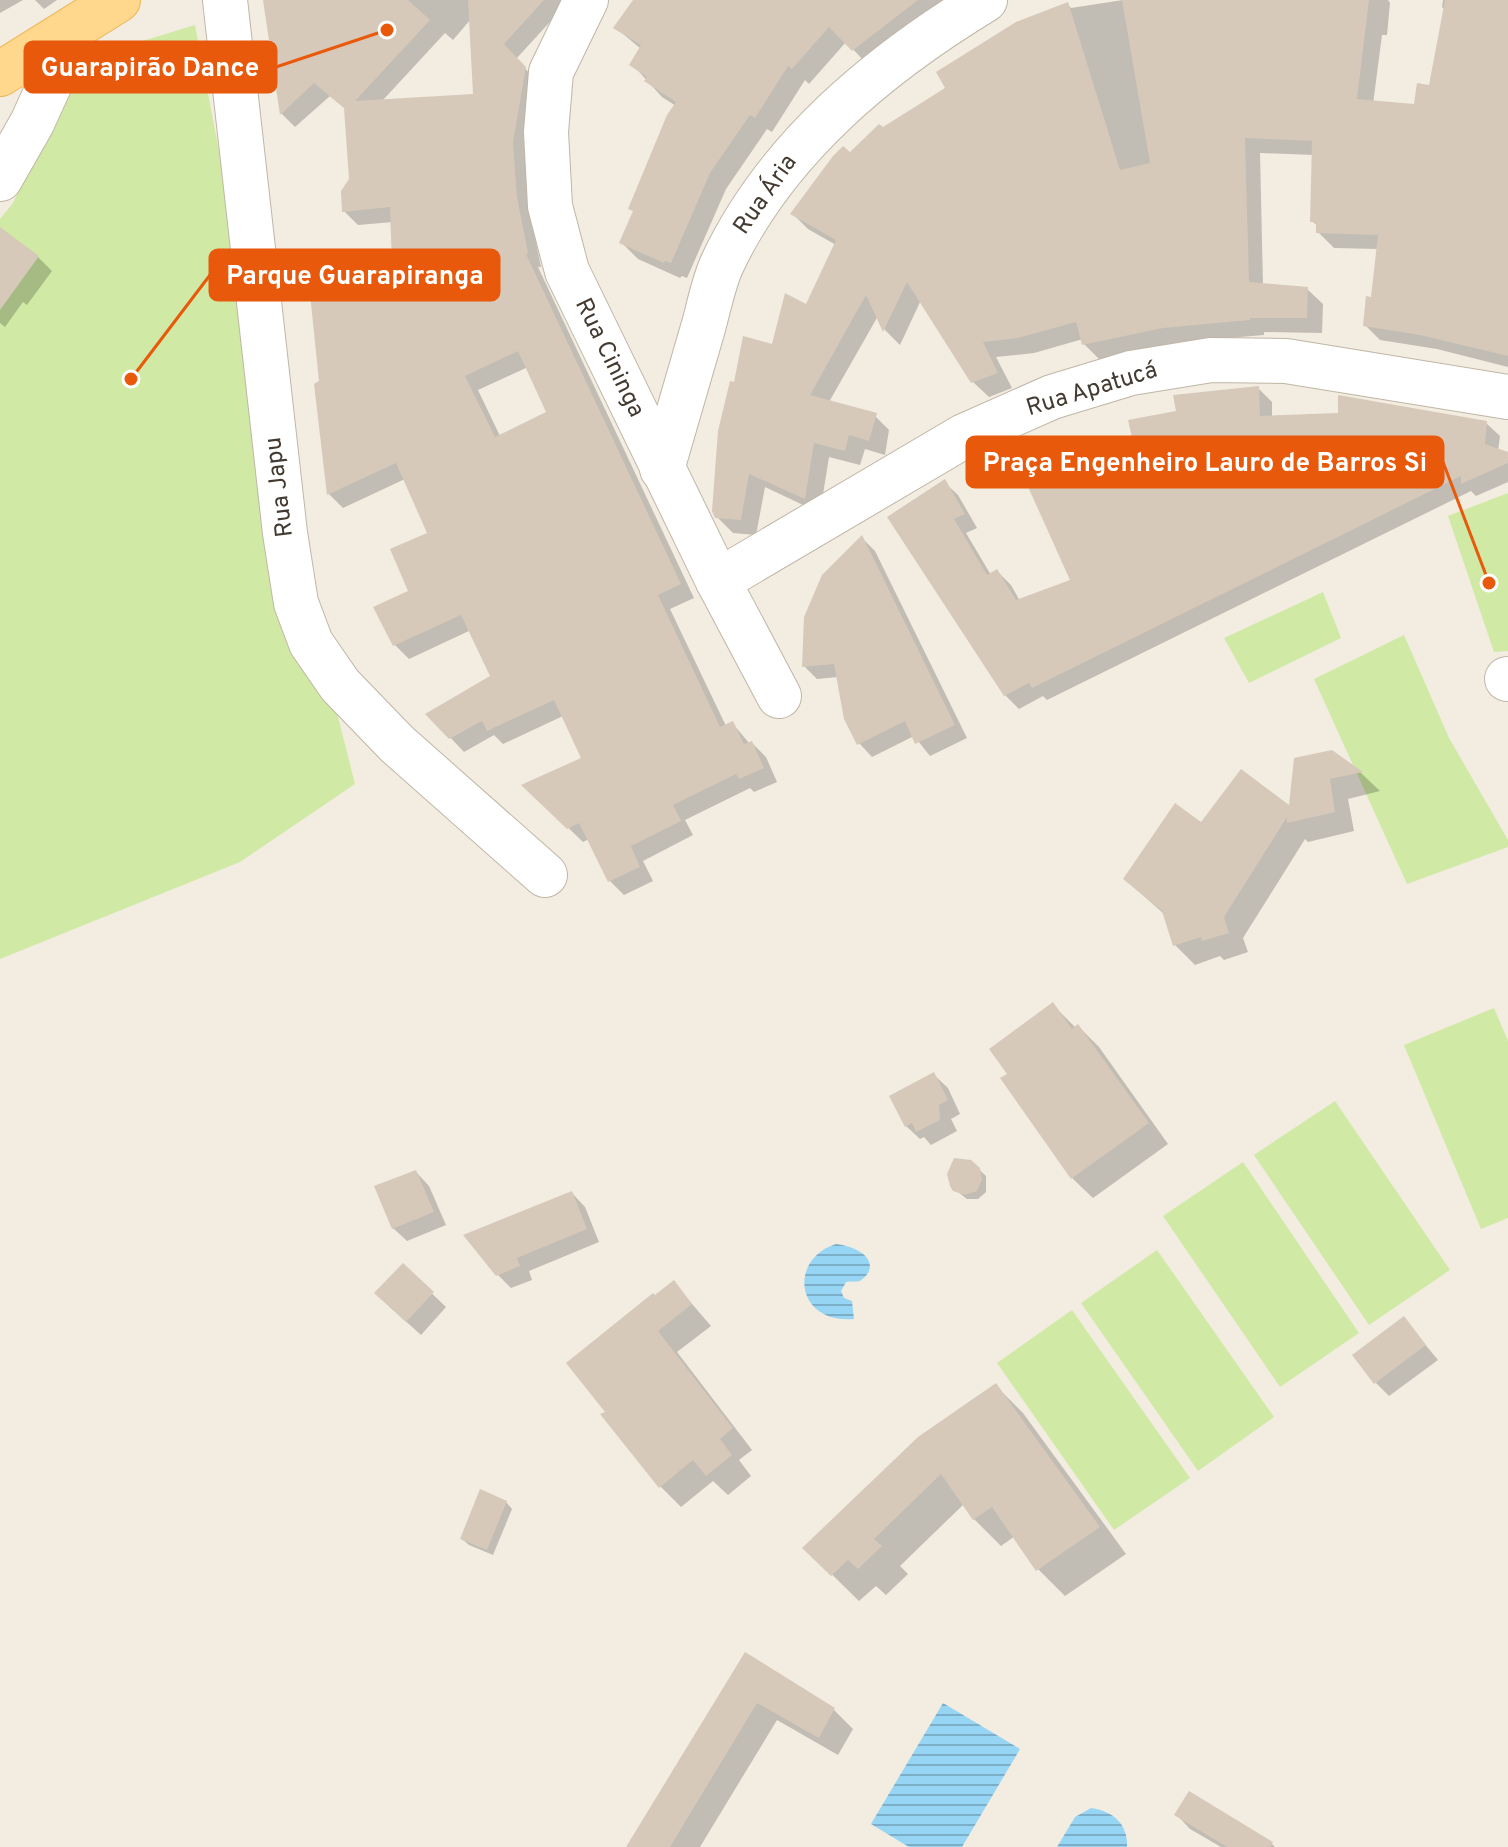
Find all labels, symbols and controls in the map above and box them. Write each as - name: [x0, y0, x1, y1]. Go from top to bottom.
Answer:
- callout: Guarapirão Dance: [25, 42, 276, 92]
- text: Guarapirão Dance: [41, 53, 259, 86]
- street label: Rua Ária: [726, 148, 804, 241]
- callout: Parque Guarapiranga: [210, 250, 499, 300]
- text: Parque Guarapiranga: [226, 261, 484, 294]
- street label: Rua Cininga: [567, 293, 651, 423]
- street label: Rua Apatucá: [1023, 356, 1161, 424]
- street label: Rua Japu: [259, 435, 301, 539]
- callout: Praça Engenheiro Lauro de Barros Si: [967, 437, 1443, 487]
- text: Praça Engenheiro Lauro de Barros Si: [983, 448, 1427, 481]

